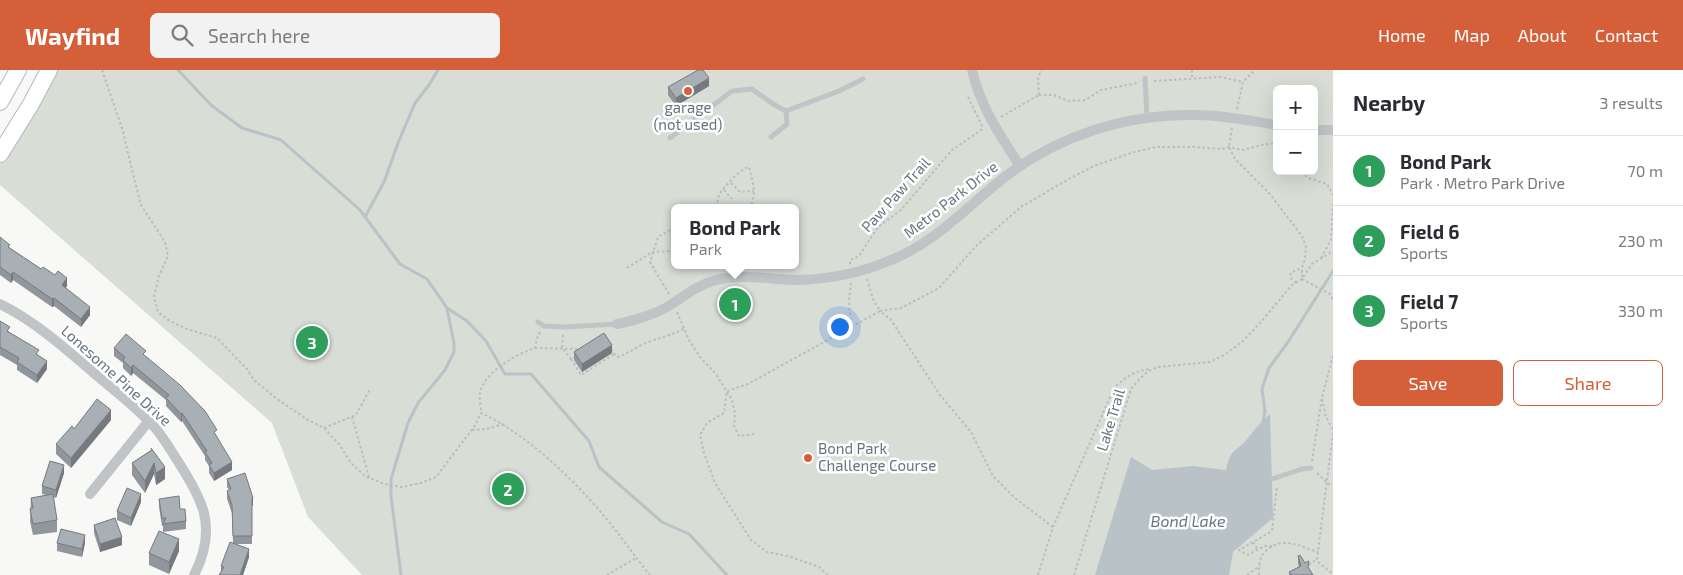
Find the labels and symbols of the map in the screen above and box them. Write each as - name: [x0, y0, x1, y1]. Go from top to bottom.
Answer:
- marker: garage (not used): [682, 85, 694, 97]
- place label: garage (not used): [654, 98, 722, 133]
- street label: Paw Paw Trail: [857, 153, 934, 235]
- street label: Metro Park Drive: [900, 157, 1001, 241]
- pin: 1: [719, 285, 751, 323]
- your location: [827, 314, 853, 340]
- street label: Lonesome Pine Drive: [58, 321, 175, 429]
- pin: 3: [296, 323, 328, 361]
- street label: Lake Trail: [1092, 386, 1128, 453]
- place label: Bond Park Challenge Course: [818, 439, 936, 474]
- marker: Bond Park Challenge Course: [802, 452, 814, 464]
- pin: 2: [492, 470, 524, 508]
- water label: Bond Lake: [1151, 511, 1226, 530]

